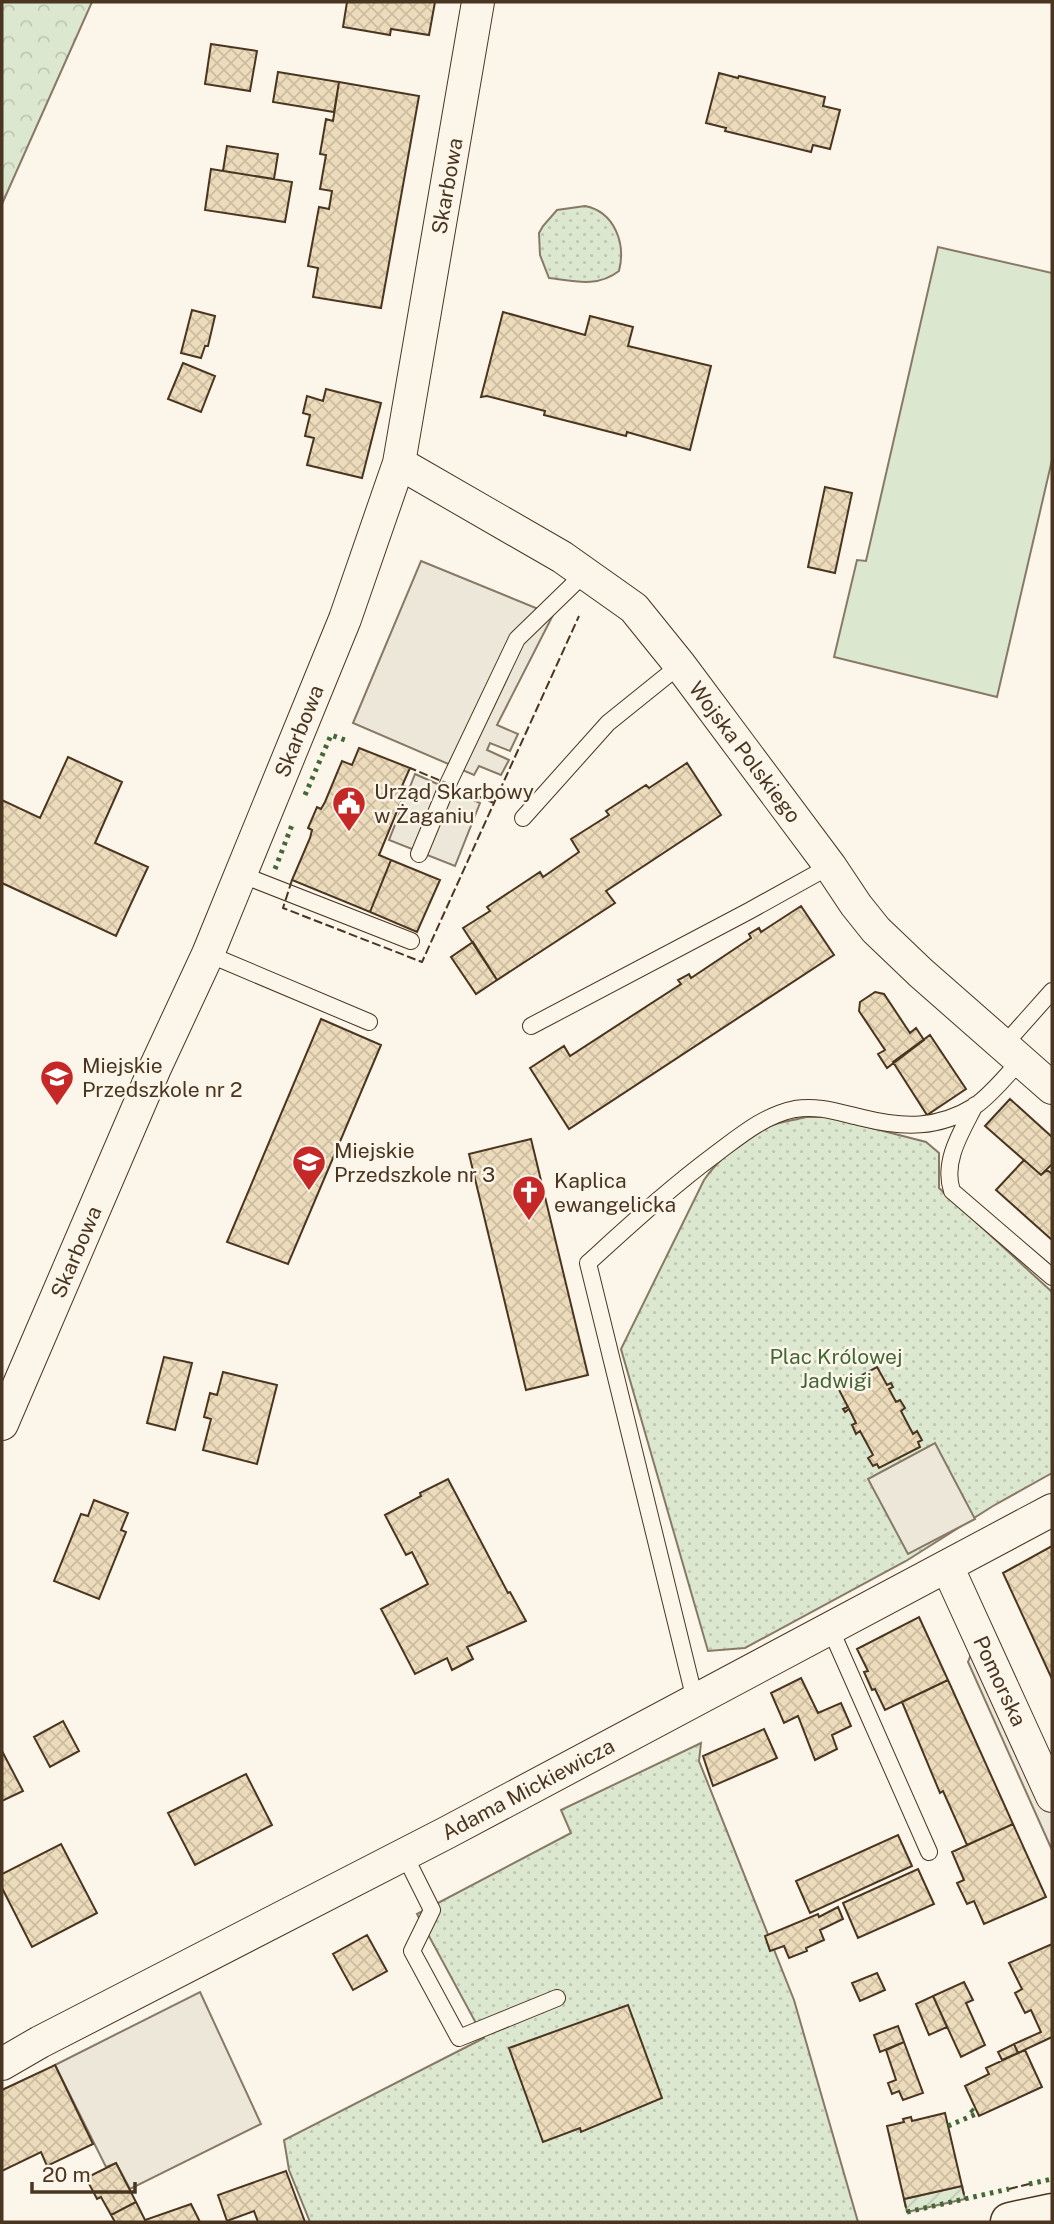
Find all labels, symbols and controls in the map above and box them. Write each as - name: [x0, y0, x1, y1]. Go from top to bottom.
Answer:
- street label: Skarbowa: [426, 136, 468, 236]
- street label: Wojska Polskiego: [684, 676, 806, 828]
- street label: Skarbowa: [269, 681, 329, 781]
- place label: Urząd Skarbowy w Żaganiu: [374, 779, 534, 828]
- public building icon: Urząd Skarbowy w Żaganiu: [330, 784, 368, 833]
- place label: Miejskie Przedszkole nr 2: [82, 1053, 243, 1102]
- school or university icon: Miejskie Przedszkole nr 2: [38, 1058, 76, 1107]
- place label: Miejskie Przedszkole nr 3: [334, 1138, 495, 1187]
- school or university icon: Miejskie Przedszkole nr 3: [290, 1143, 328, 1192]
- place label: Kaplica ewangelicka: [554, 1168, 676, 1217]
- church icon: Kaplica ewangelicka: [510, 1173, 548, 1222]
- street label: Skarbowa: [45, 1202, 107, 1302]
- park label: Plac Królowej Jadwigi: [770, 1344, 903, 1393]
- street label: Pomorska: [968, 1632, 1032, 1730]
- street label: Adama Mickiewicza: [437, 1733, 619, 1845]
- scale bar: [32, 2150, 135, 2194]
- text: 20 m: [42, 2162, 91, 2187]

